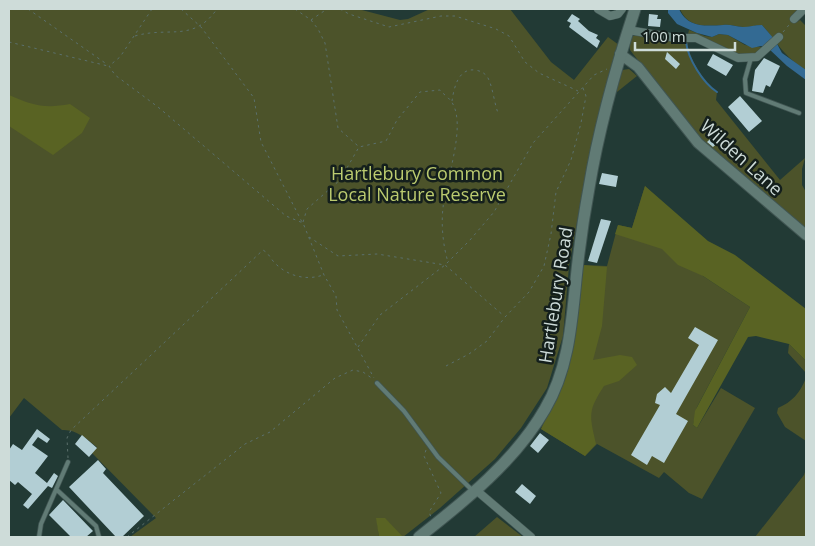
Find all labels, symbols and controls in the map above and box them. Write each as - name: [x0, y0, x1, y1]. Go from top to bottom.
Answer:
- scale bar: [635, 20, 735, 52]
- text: 100 m: [642, 26, 686, 46]
- street label: Wilden Lane: [696, 114, 788, 200]
- park label: Hartlebury Common Local Nature Reserve: [328, 161, 506, 206]
- street label: Hartlebury Road: [532, 225, 578, 365]

